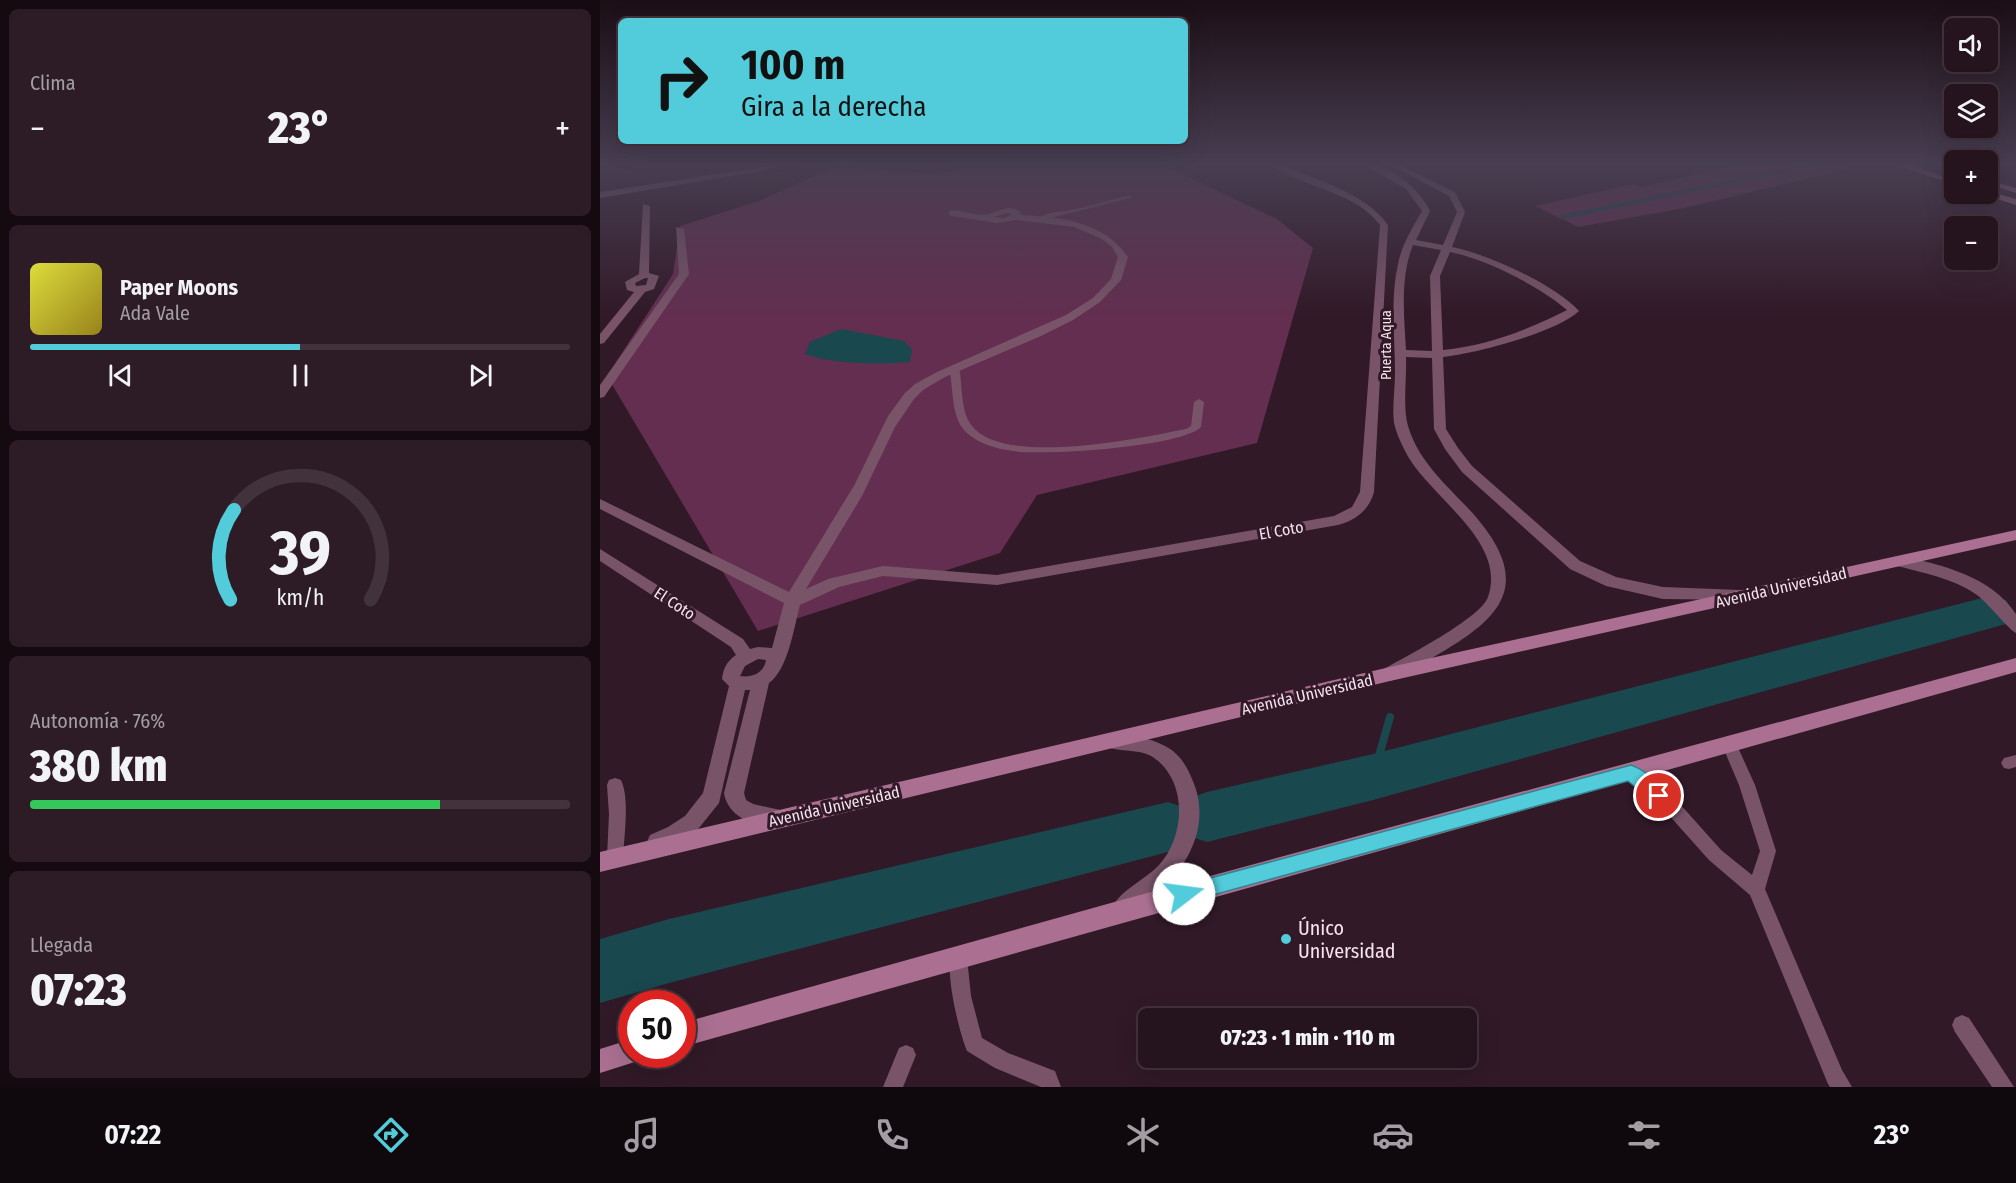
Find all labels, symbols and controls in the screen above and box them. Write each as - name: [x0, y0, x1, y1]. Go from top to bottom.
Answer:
- map controls: [1944, 18, 1998, 270]
- button: sound: [1944, 18, 1998, 72]
- text: 100 m: [741, 40, 845, 90]
- icon: right: [642, 42, 720, 120]
- text: Clima: [30, 71, 75, 95]
- button: layers: [1944, 84, 1998, 138]
- text: Gira a la derecha: [741, 91, 926, 123]
- text: 23°: [268, 101, 332, 155]
- text: −: [30, 109, 45, 149]
- text: +: [555, 109, 570, 149]
- button: +: [1944, 150, 1998, 204]
- button: −: [1944, 216, 1998, 270]
- text: Paper Moons: [120, 274, 238, 301]
- text: Ada Vale: [120, 301, 190, 325]
- street label: Puerta Aqua: [1378, 310, 1395, 380]
- icon: previous: [104, 359, 137, 392]
- icon: pause: [284, 359, 317, 392]
- icon: next: [464, 359, 497, 392]
- text: 39: [268, 517, 331, 592]
- street label: El Coto: [1257, 517, 1305, 544]
- street label: Avenida Universidad: [1714, 563, 1849, 612]
- street label: El Coto: [651, 583, 699, 624]
- text: km/h: [276, 586, 324, 612]
- street label: Avenida Universidad: [1240, 670, 1375, 719]
- text: Autonomía · 76%: [30, 709, 165, 733]
- text: 380 km: [30, 739, 167, 793]
- pin: [1633, 770, 1684, 821]
- icon: arrive: [1642, 779, 1675, 812]
- street label: Avenida Universidad: [767, 782, 902, 831]
- position arrow: [1152, 862, 1216, 926]
- place label: Único Universidad: [1298, 916, 1396, 963]
- marker: Único Universidad: [1279, 932, 1293, 946]
- text: Llegada: [30, 933, 93, 957]
- text: 07:23: [30, 963, 127, 1017]
- speed limit sign: 50: [618, 990, 696, 1068]
- text: 07:23 · 1 min · 110 m: [1220, 1024, 1395, 1051]
- icon: directions: [370, 1114, 412, 1156]
- icon: music: [621, 1114, 663, 1156]
- icon: phone: [871, 1114, 913, 1156]
- icon: climate: [1122, 1114, 1164, 1156]
- icon: car: [1372, 1114, 1414, 1156]
- icon: filters: [1623, 1114, 1665, 1156]
- text: 07:22: [104, 1119, 161, 1151]
- text: 23°: [1874, 1119, 1912, 1151]

